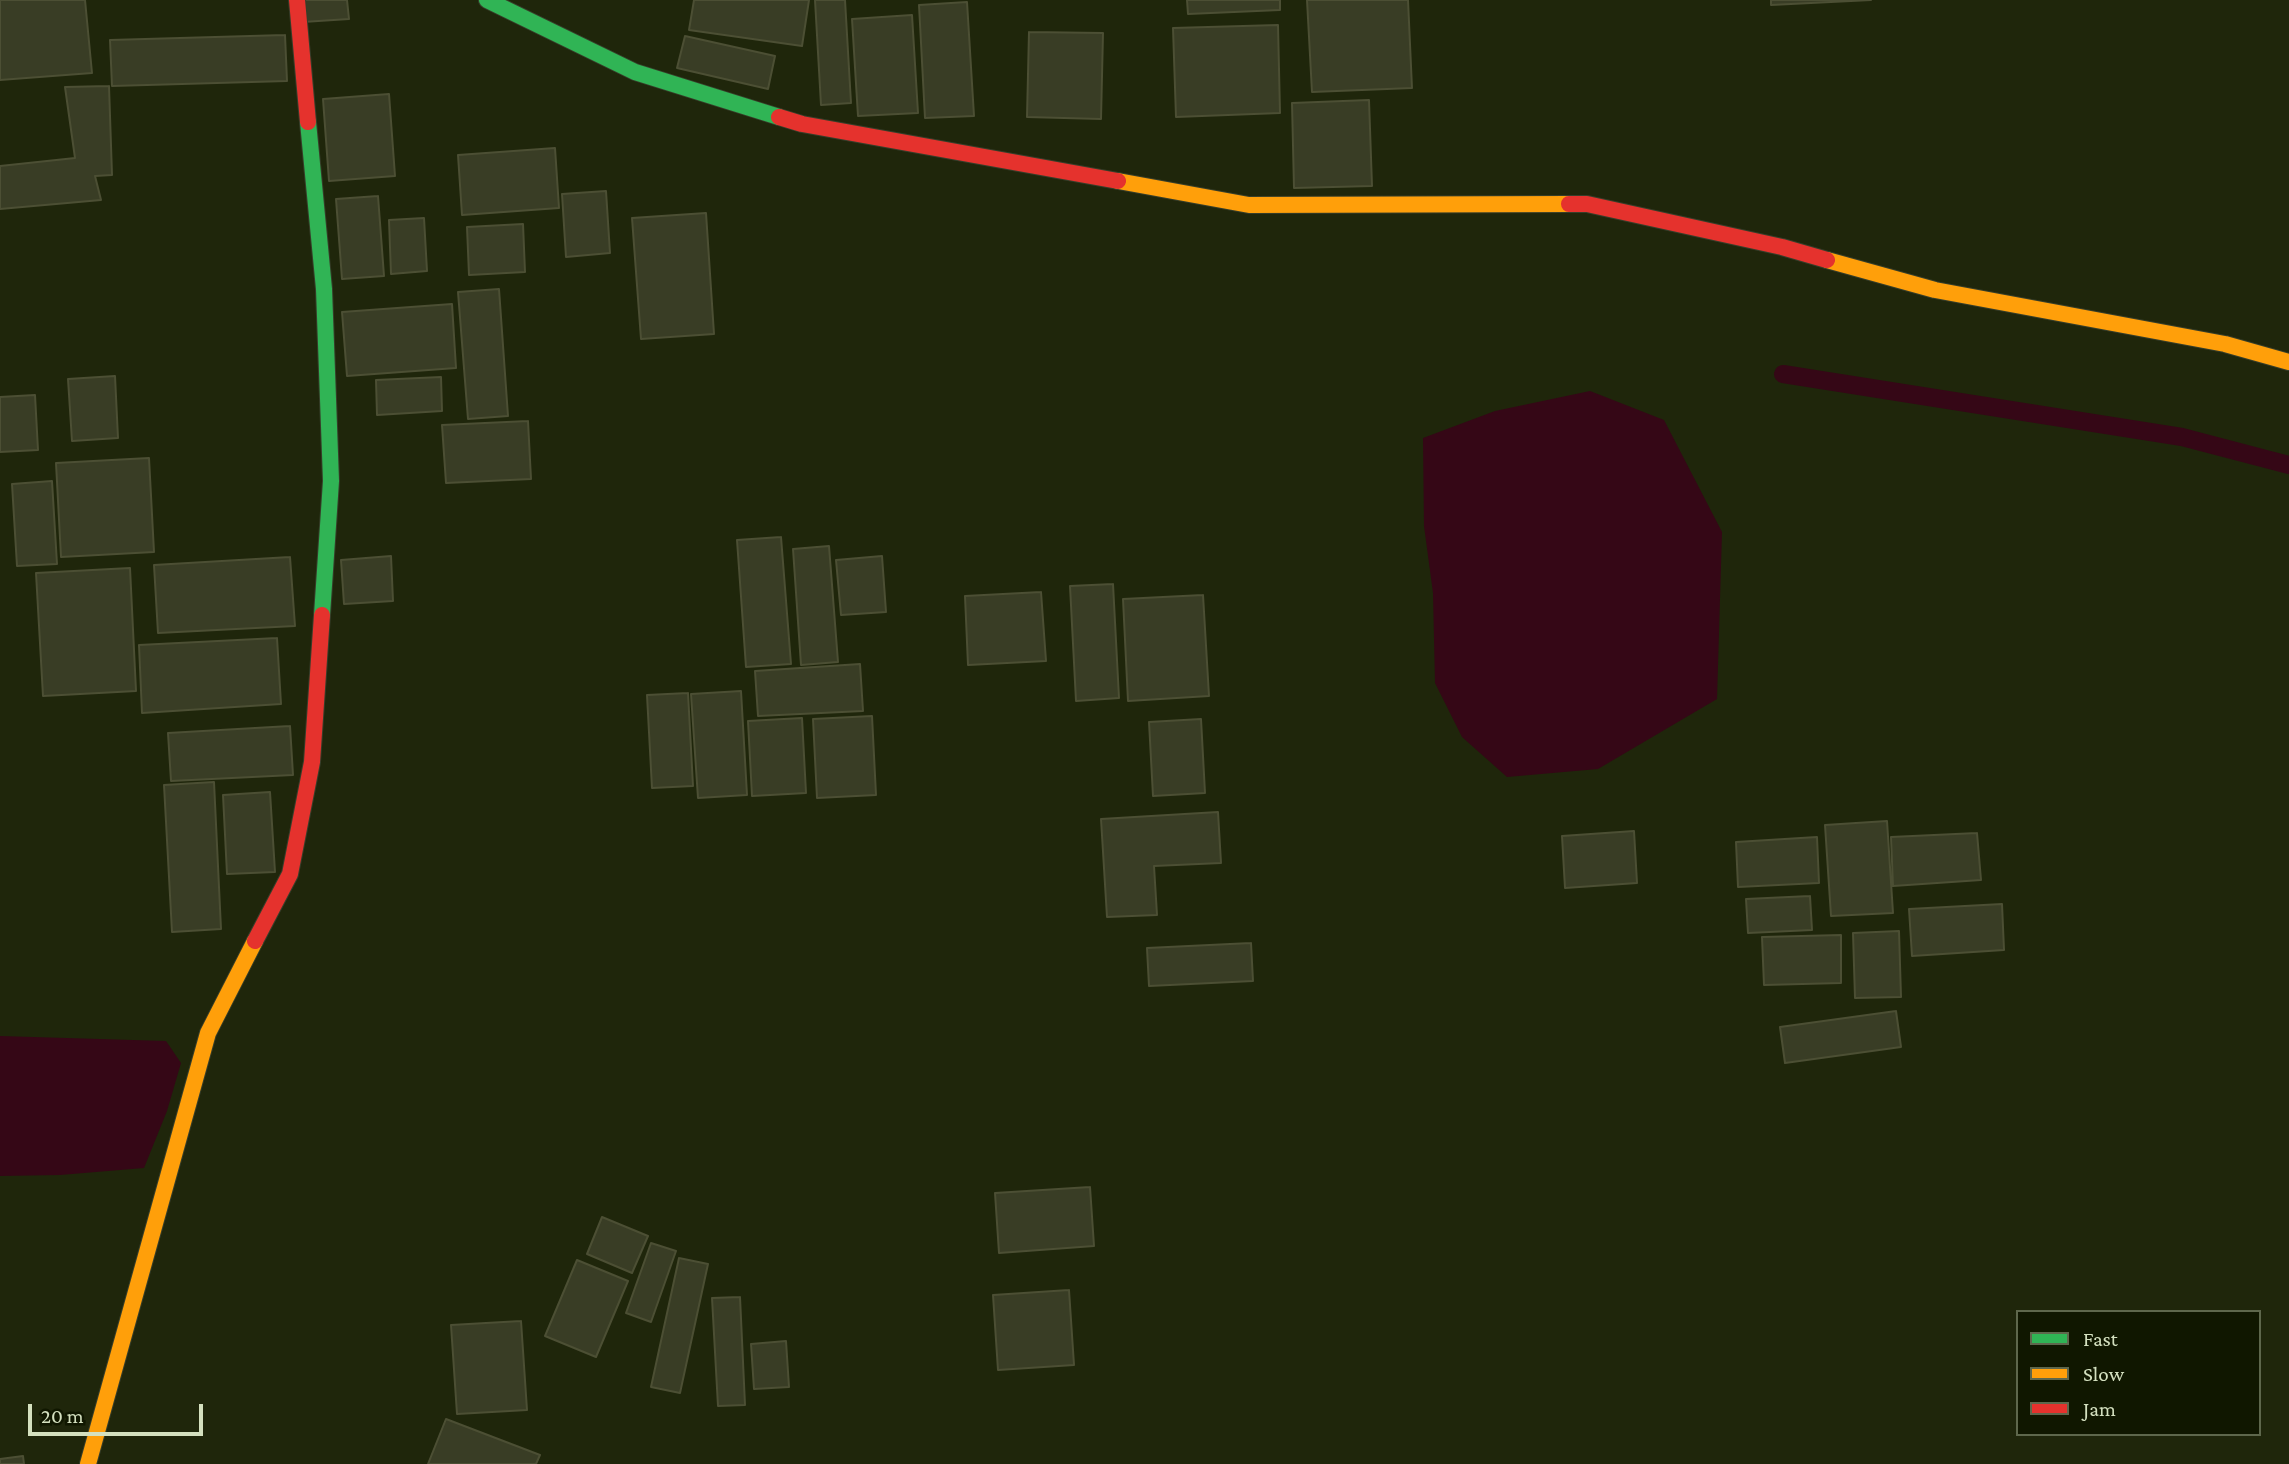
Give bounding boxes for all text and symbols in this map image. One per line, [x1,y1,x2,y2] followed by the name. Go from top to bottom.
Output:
[2016,1310,2261,1436] legend
[2083,1327,2118,1351] text: Fast
[2083,1362,2124,1386] text: Slow
[32,1390,206,1434] scale bar
[2083,1397,2116,1421] text: Jam
[41,1404,84,1428] text: 20 m

